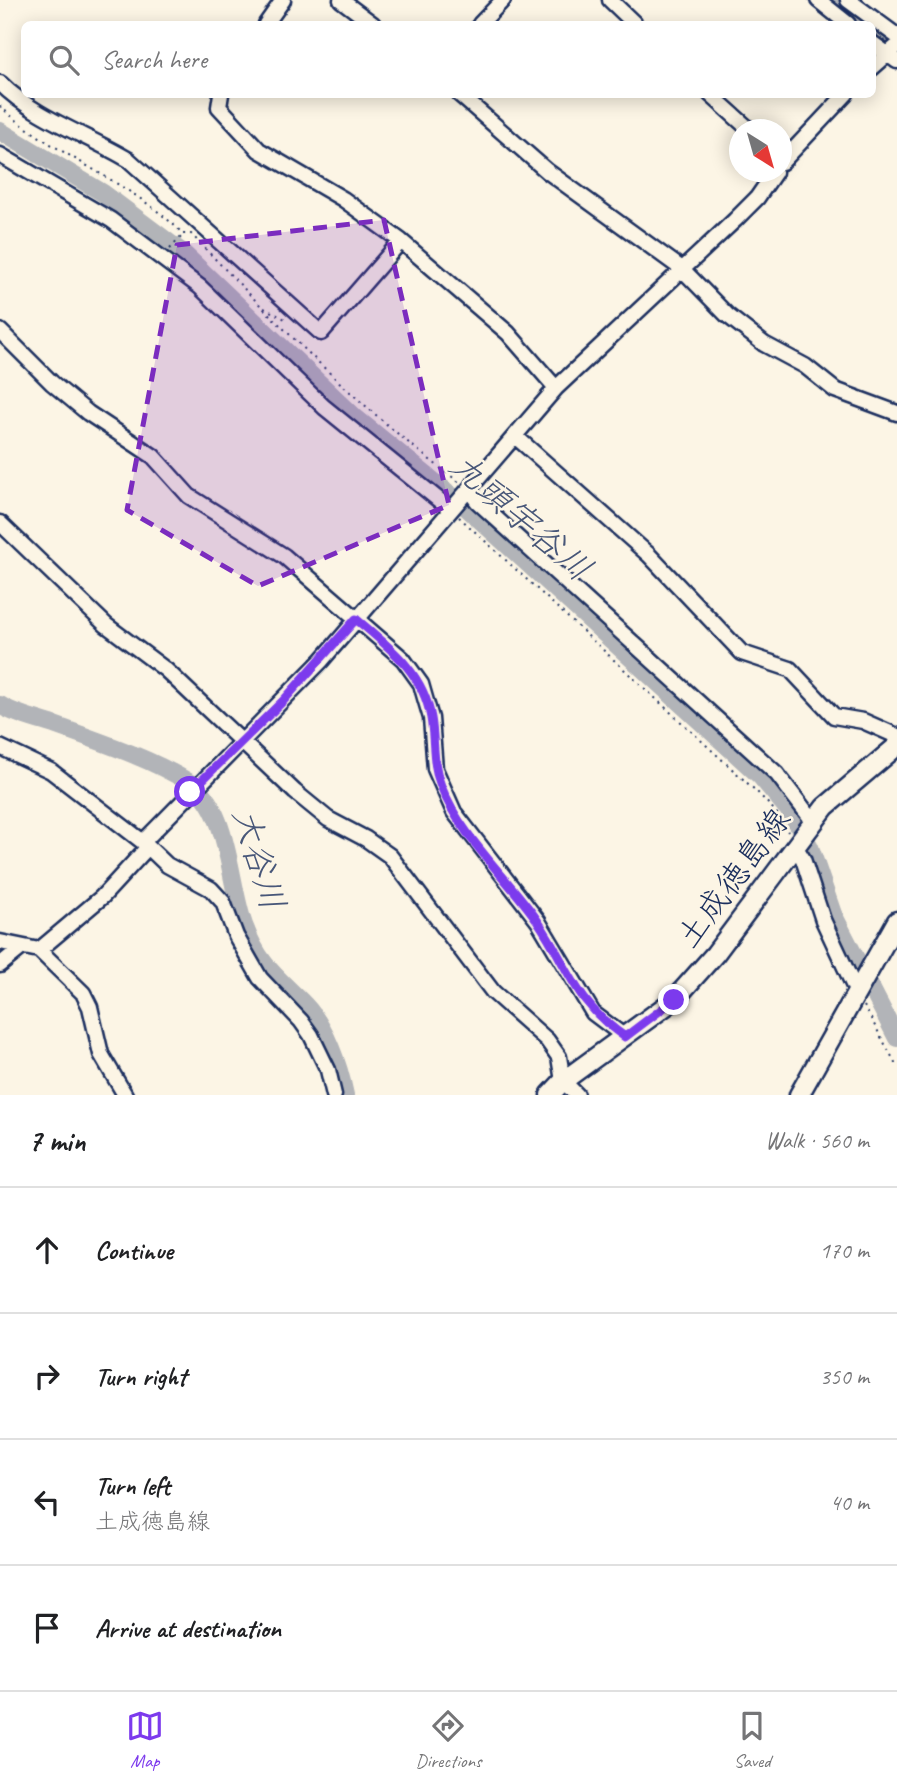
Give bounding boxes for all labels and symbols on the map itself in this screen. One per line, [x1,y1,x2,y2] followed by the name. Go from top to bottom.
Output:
[729,119,792,182] north arrow
[440,443,602,591] water label: 九頭宇谷川
[174,776,205,807] route start
[667,799,799,957] street label: 土成徳島線
[222,802,296,916] water label: 大谷川
[658,984,689,1015] route end

